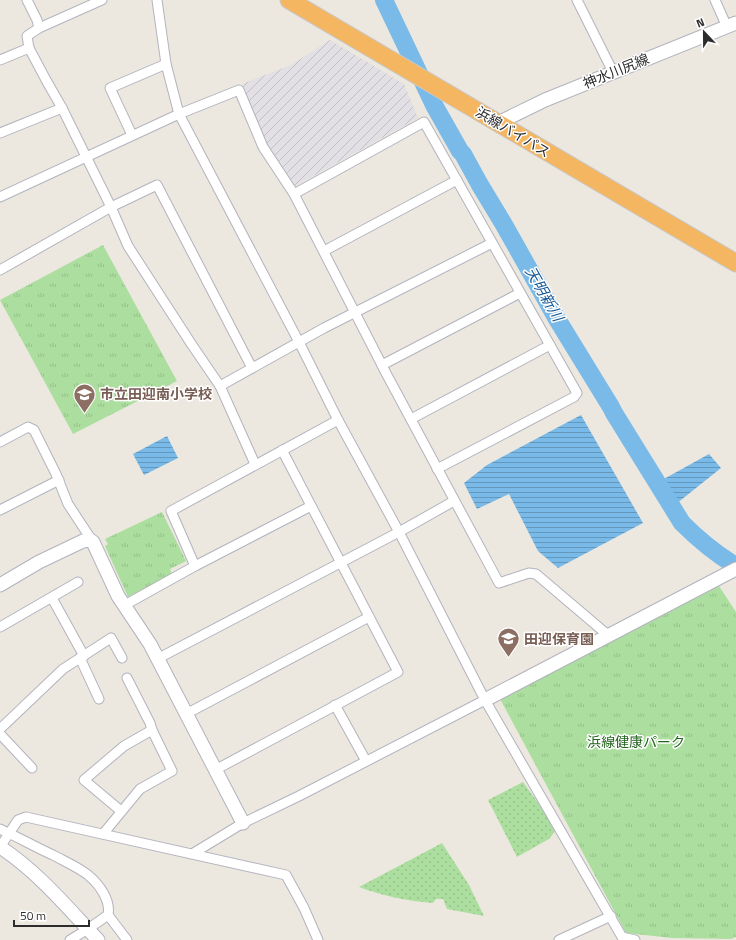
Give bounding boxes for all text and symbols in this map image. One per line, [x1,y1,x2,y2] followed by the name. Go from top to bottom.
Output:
[684,12,724,52] north arrow
[694,14,707,32] text: N
[579,48,652,93] street label: 神水川尻線
[472,101,555,162] street label: 浜線バイパス
[519,262,570,327] water label: 天明新川
[72,381,98,414] school or university icon: 市立田迎南小学校
[100,383,212,404] place label: 市立田迎南小学校
[496,626,522,659] school or university icon: 田迎保育園
[524,628,594,649] place label: 田迎保育園
[587,731,685,752] park label: 浜線健康パーク
[14,902,89,928] scale bar
[20,906,46,925] text: 50 m

